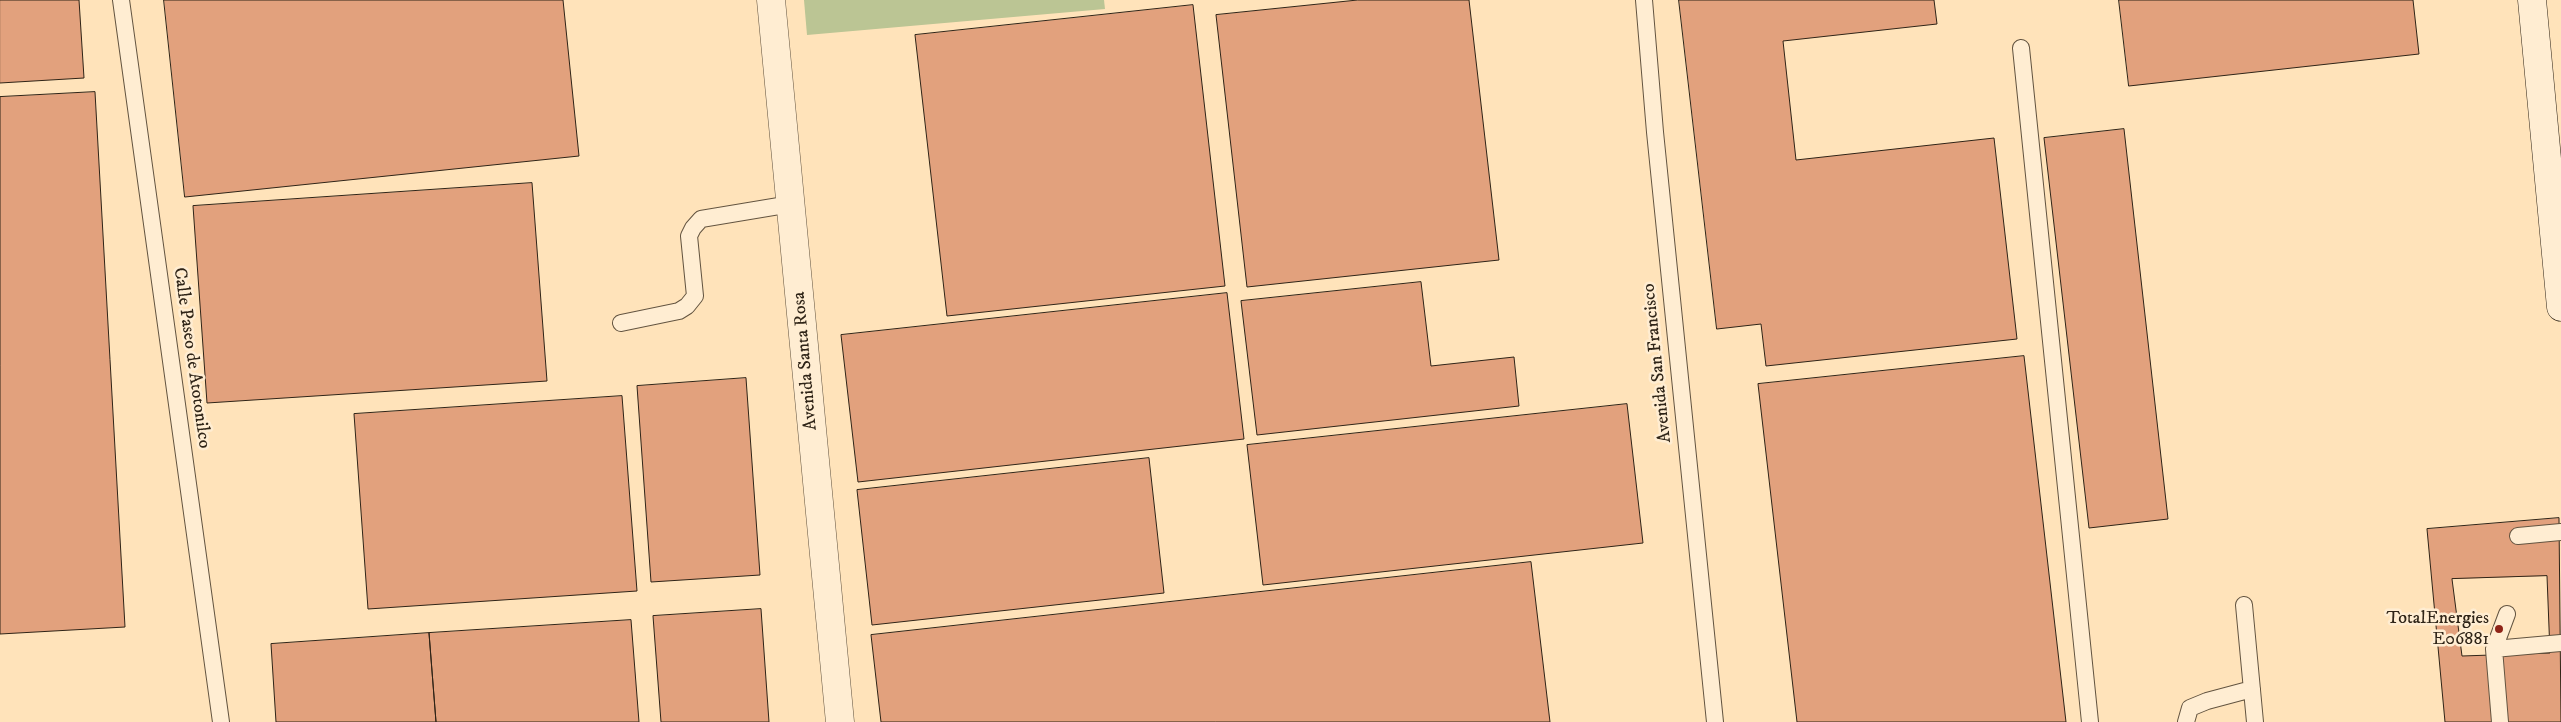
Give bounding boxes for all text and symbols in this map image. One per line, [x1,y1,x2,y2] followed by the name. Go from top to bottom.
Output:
[168,266,214,450] street label: Calle Paseo de Atotonilco
[1639,282,1677,444] street label: Avenida San Francisco
[789,291,823,431] street label: Avenida Santa Rosa
[2387,608,2489,650] place label: TotalEnergies E06881
[2493,623,2505,635] marker: TotalEnergies E06881

